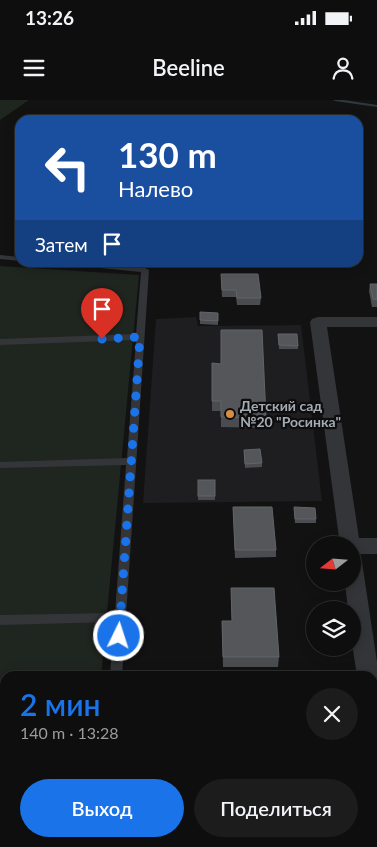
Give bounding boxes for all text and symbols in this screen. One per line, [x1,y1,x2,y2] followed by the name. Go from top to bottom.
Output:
[25,6,74,29] text: 13:26
[20,54,48,82] icon: menu
[152,54,225,81] text: Beeline
[329,54,357,82] icon: person
[118,133,217,175] text: 130 m
[35,135,100,200] icon: left
[118,175,193,202] text: Налево
[98,230,126,258] icon: arrive
[35,233,88,256] text: Затем
[81,288,123,339] pin
[88,295,116,323] icon: arrive
[240,397,341,430] place label: Детский сад №20 "Росинка"
[224,408,236,420] marker: Детский сад №20 "Росинка"
[306,536,361,591] north arrow
[306,536,361,656] map controls
[306,601,361,656] button: layers
[92,609,144,661] position arrow
[20,686,101,722] text: 2 мин
[306,688,358,740] button: close
[20,723,119,742] text: 140 m · 13:28
[20,779,184,837] button: Выход
[194,779,358,837] button: Поделиться

